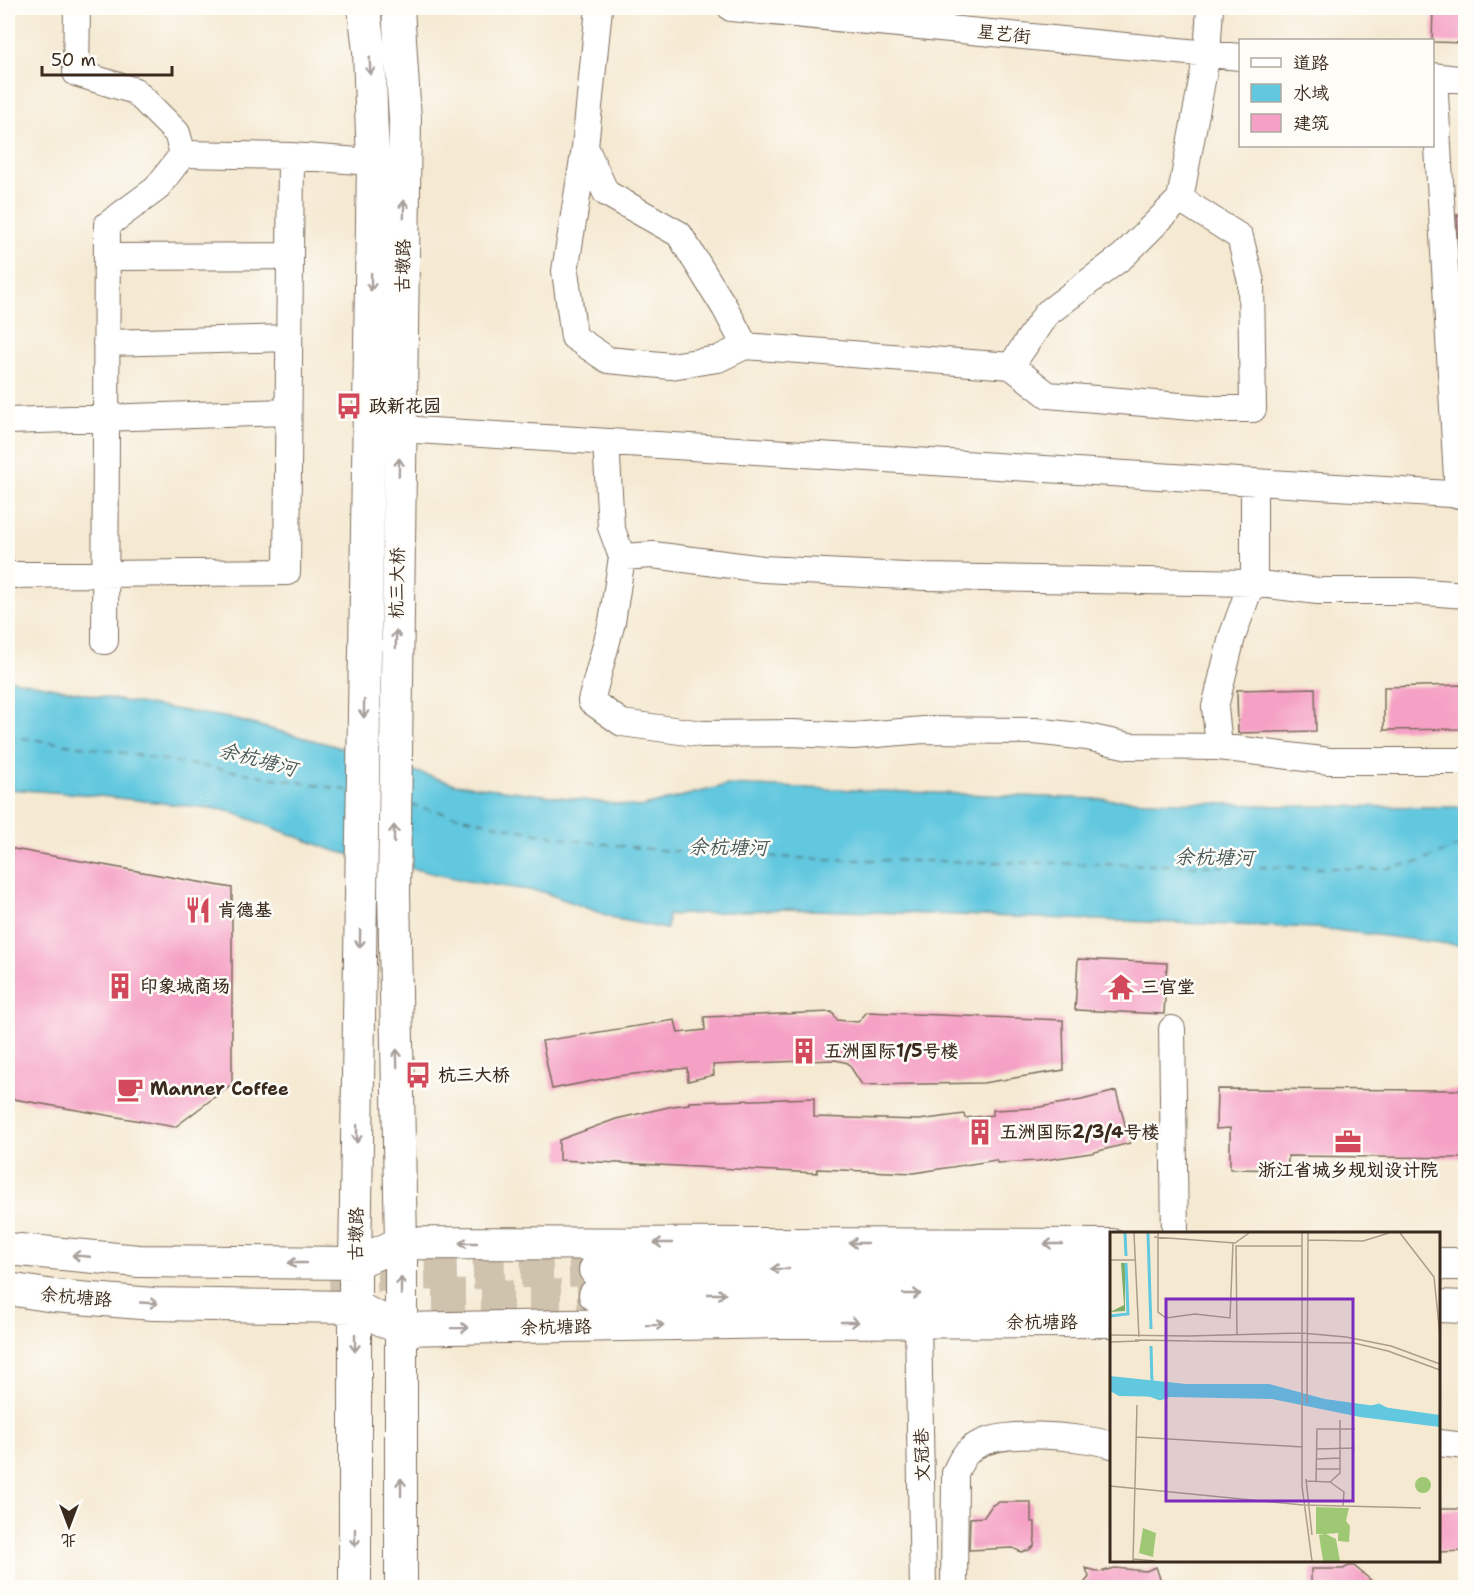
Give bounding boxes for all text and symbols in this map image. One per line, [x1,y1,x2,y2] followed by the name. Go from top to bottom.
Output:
[976,19,1032,49] street label: 星艺街
[42,39,172,77] scale bar
[1239,39,1434,147] legend
[51,48,96,72] text: 50 m
[1293,51,1329,75] text: 道路
[364,55,375,75] one-way arrow
[1293,81,1329,105] text: 水域
[1293,111,1329,135] text: 建筑
[398,199,409,219] one-way arrow
[391,239,415,293] street label: 古墩路
[365,271,377,291] one-way arrow
[334,391,364,421] bus stop icon: 政新花园
[369,394,441,418] place label: 政新花园
[393,457,405,477] one-way arrow
[384,547,410,619] street label: 杭三大桥
[391,629,402,649] one-way arrow
[358,699,370,719] one-way arrow
[216,736,303,783] water label: 余杭塘河
[389,824,400,844] one-way arrow
[688,833,771,861] water label: 余杭塘河
[1174,843,1257,871] water label: 余杭塘河
[183,895,213,925] restaurant icon: 肯德基
[218,898,272,922] place label: 肯德基
[354,929,365,949] one-way arrow
[105,971,135,1001] building icon: 印象城商场
[1106,972,1136,1002] temple icon: 三官堂
[140,974,230,998] place label: 印象城商场
[1141,975,1195,999] place label: 三官堂
[789,1036,819,1066] building icon: 五洲国际1/5号楼
[824,1039,959,1063] place label: 五洲国际1/5号楼
[392,1049,403,1069] one-way arrow
[403,1060,433,1090] bus stop icon: 杭三大桥
[438,1063,510,1087] place label: 杭三大桥
[115,1074,145,1104] cafe icon: Manner Coffee
[150,1077,289,1101] place label: Manner Coffee
[965,1117,995,1147] building icon: 五洲国际2/3/4号楼
[1000,1120,1160,1144] place label: 五洲国际2/3/4号楼
[351,1124,363,1144] one-way arrow
[1333,1127,1363,1157] office icon: 浙江省城乡规划设计院
[1258,1158,1438,1182] place label: 浙江省城乡规划设计院
[344,1207,368,1261] street label: 古墩路
[1110,1232,1440,1562] inset map
[459,1237,479,1249] one-way arrow
[654,1237,674,1249] one-way arrow
[849,1237,869,1249] one-way arrow
[1044,1239,1064,1250] one-way arrow
[71,1250,91,1261] one-way arrow
[287,1257,307,1269] one-way arrow
[771,1263,791,1275] one-way arrow
[395,1276,407,1296] one-way arrow
[39,1282,113,1312] street label: 余杭塘路
[706,1288,726,1300] one-way arrow
[901,1288,921,1300] one-way arrow
[139,1298,159,1309] one-way arrow
[1006,1310,1078,1334] street label: 余杭塘路
[520,1314,592,1340] street label: 余杭塘路
[839,1316,859,1328] one-way arrow
[644,1319,664,1331] one-way arrow
[449,1323,469,1334] one-way arrow
[349,1332,361,1352] one-way arrow
[909,1428,935,1482] street label: 文冠巷
[395,1478,407,1498] one-way arrow
[39,1496,99,1556] north arrow
[349,1527,361,1547] one-way arrow
[61,1530,77,1551] text: 北

